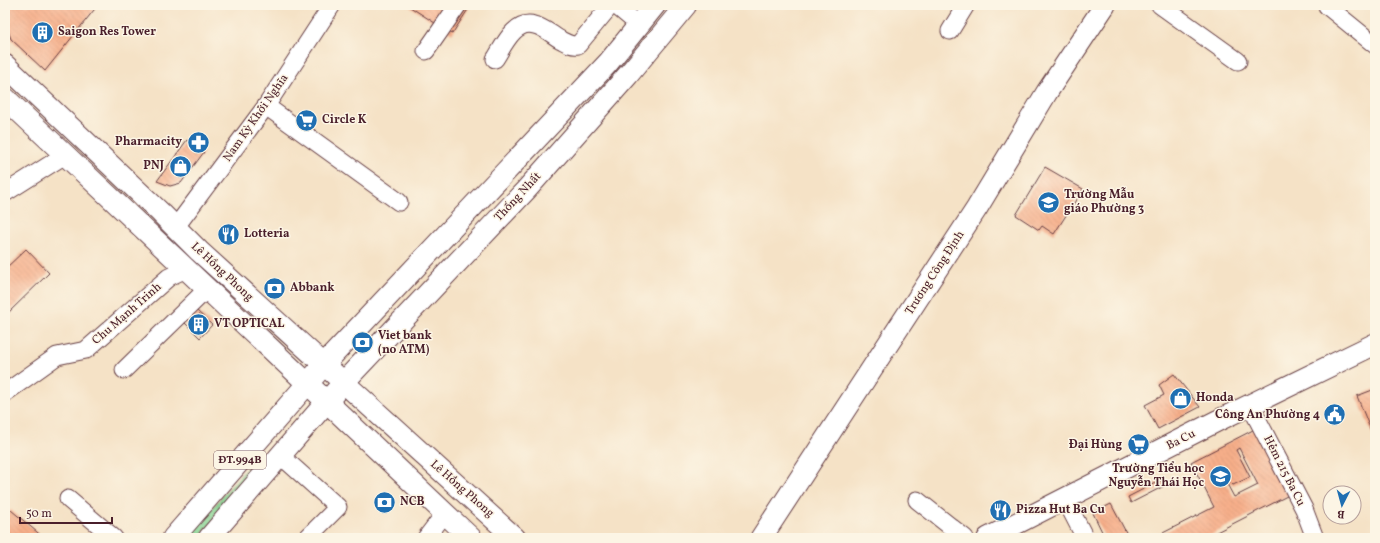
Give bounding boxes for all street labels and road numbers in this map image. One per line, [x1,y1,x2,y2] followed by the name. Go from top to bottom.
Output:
[220,71,292,165] street label: Nam Kỳ Khởi Nghĩa
[491,169,545,225] street label: Thống Nhất
[902,228,968,318] street label: Trương Công Định
[187,239,257,305] street label: Lê Hồng Phong
[89,279,165,349] street label: Chu Mạnh Trinh
[1164,426,1198,454] street label: Ba Cu
[1259,433,1309,509] street label: Hẻm 215 Ba Cu
[214,451,266,469] road number: ĐT.994B
[427,457,497,521] street label: Lê Hồng Phong

